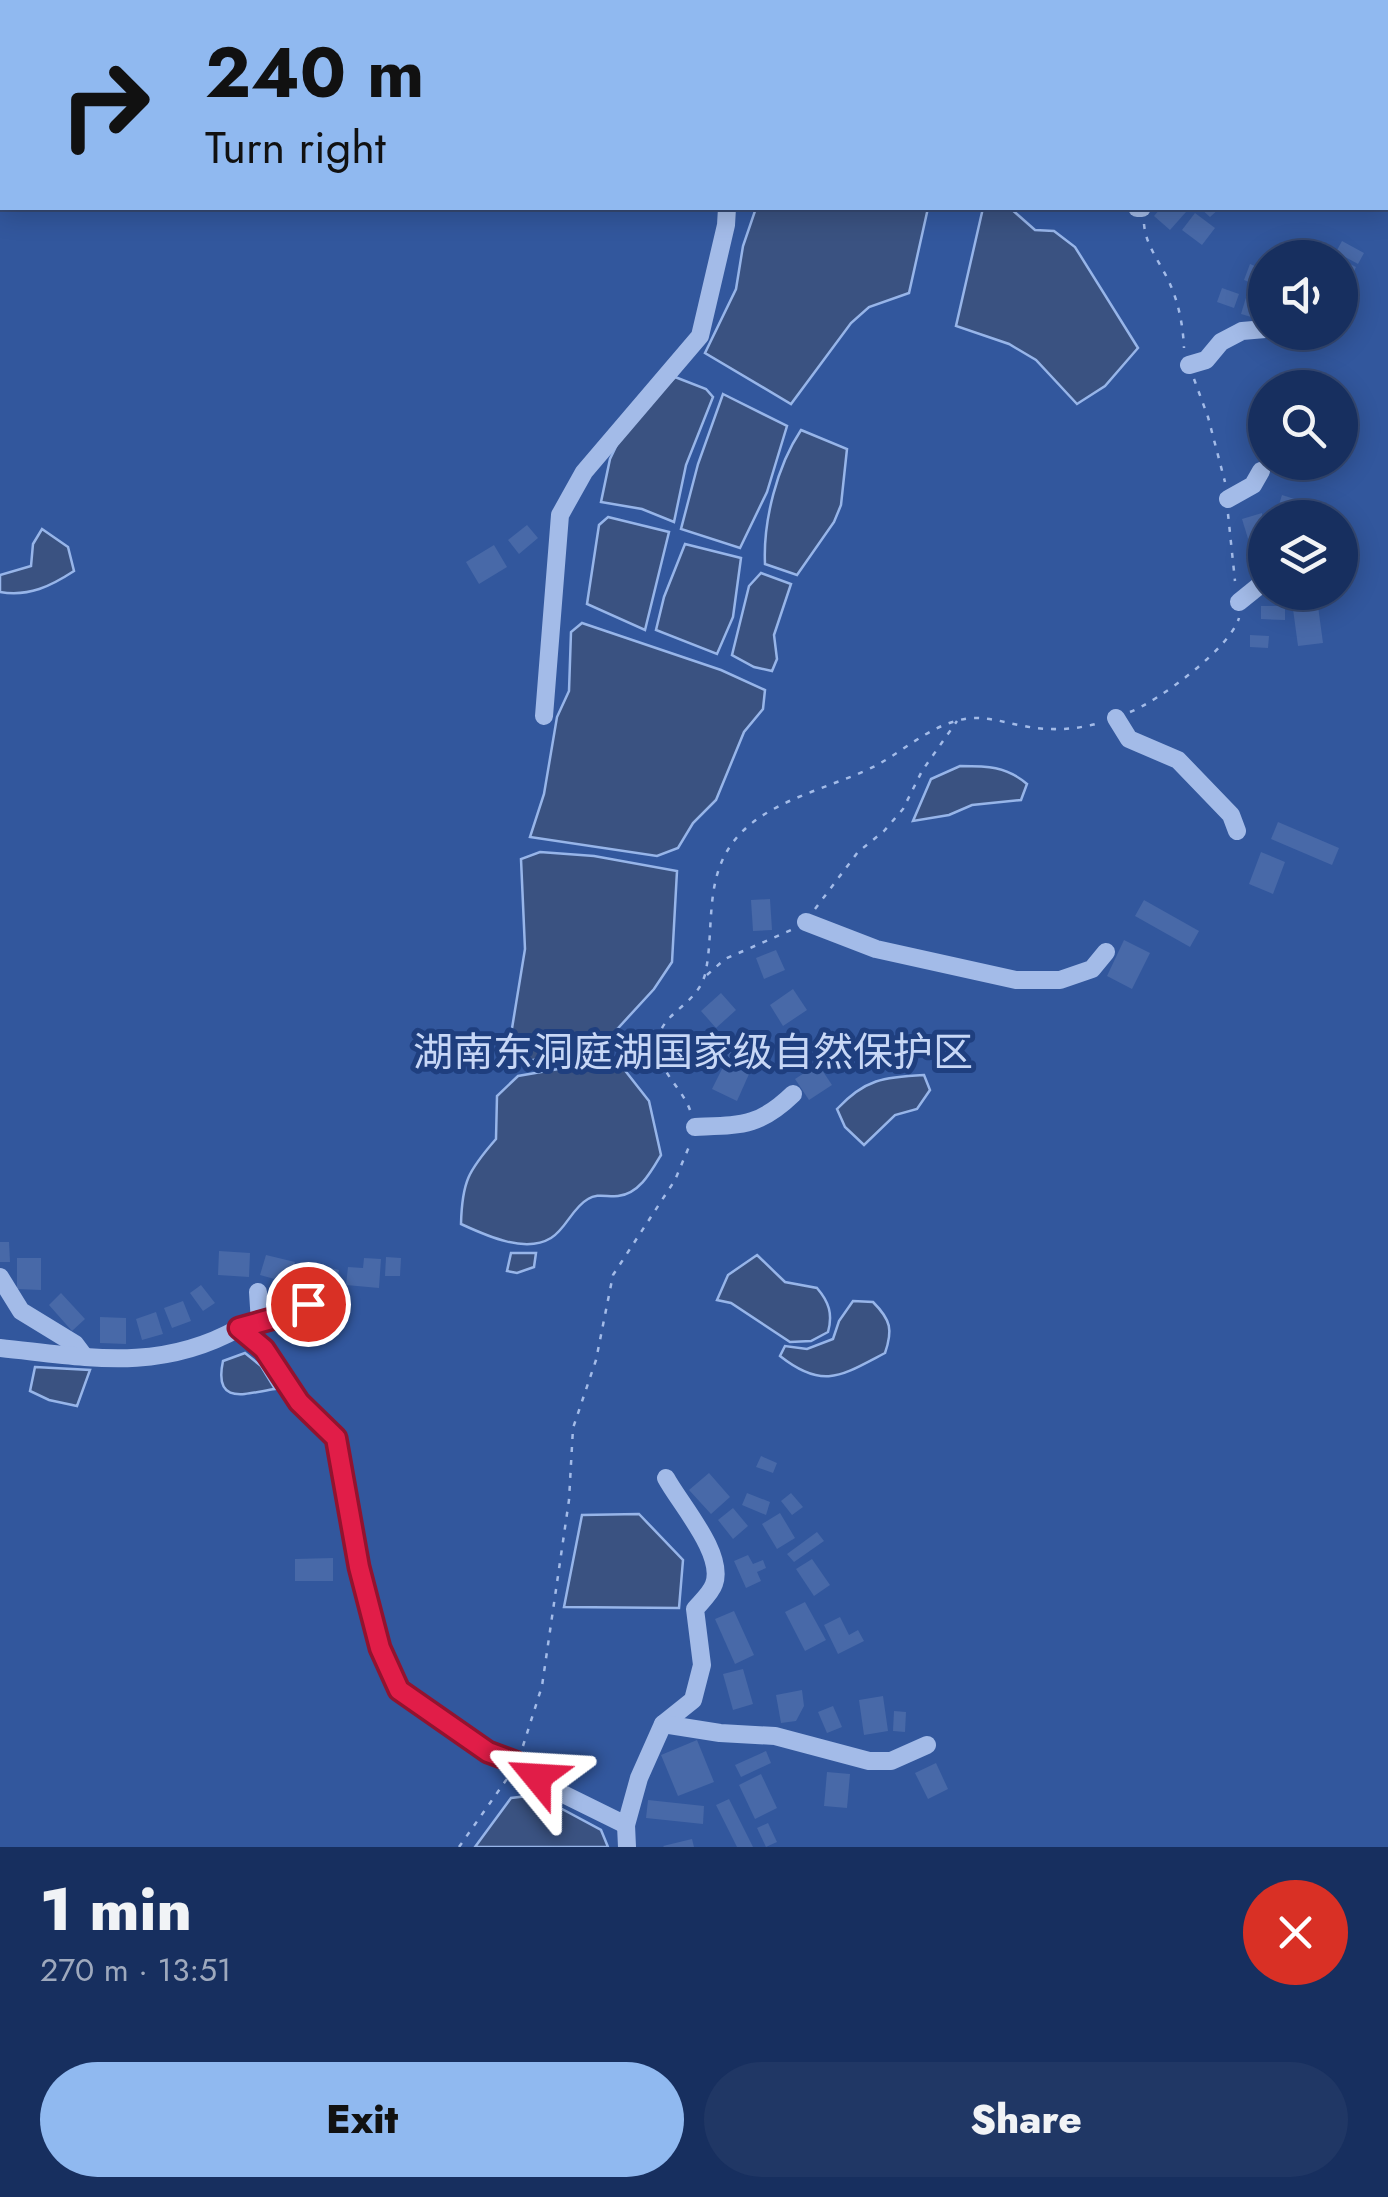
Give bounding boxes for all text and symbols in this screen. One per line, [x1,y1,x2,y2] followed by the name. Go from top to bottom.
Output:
[205,22,425,123] text: 240 m
[40,40,170,170] icon: right
[205,115,386,180] text: Turn right
[1248,240,1358,610] map controls
[1248,240,1358,350] button: sound
[1248,370,1358,480] button: search
[1248,500,1358,610] button: layers
[413,1023,973,1081] park label: 湖南东洞庭湖国家级自然保护区
[266,1262,351,1347] pin
[281,1277,336,1332] icon: arrive
[485,1725,589,1829] position arrow
[40,1866,192,1953] text: 1 min
[1243,1880,1348,1985] button: close
[40,1947,232,1993] text: 270 m · 13:51
[40,2062,684,2177] button: Exit
[704,2062,1348,2177] button: Share

